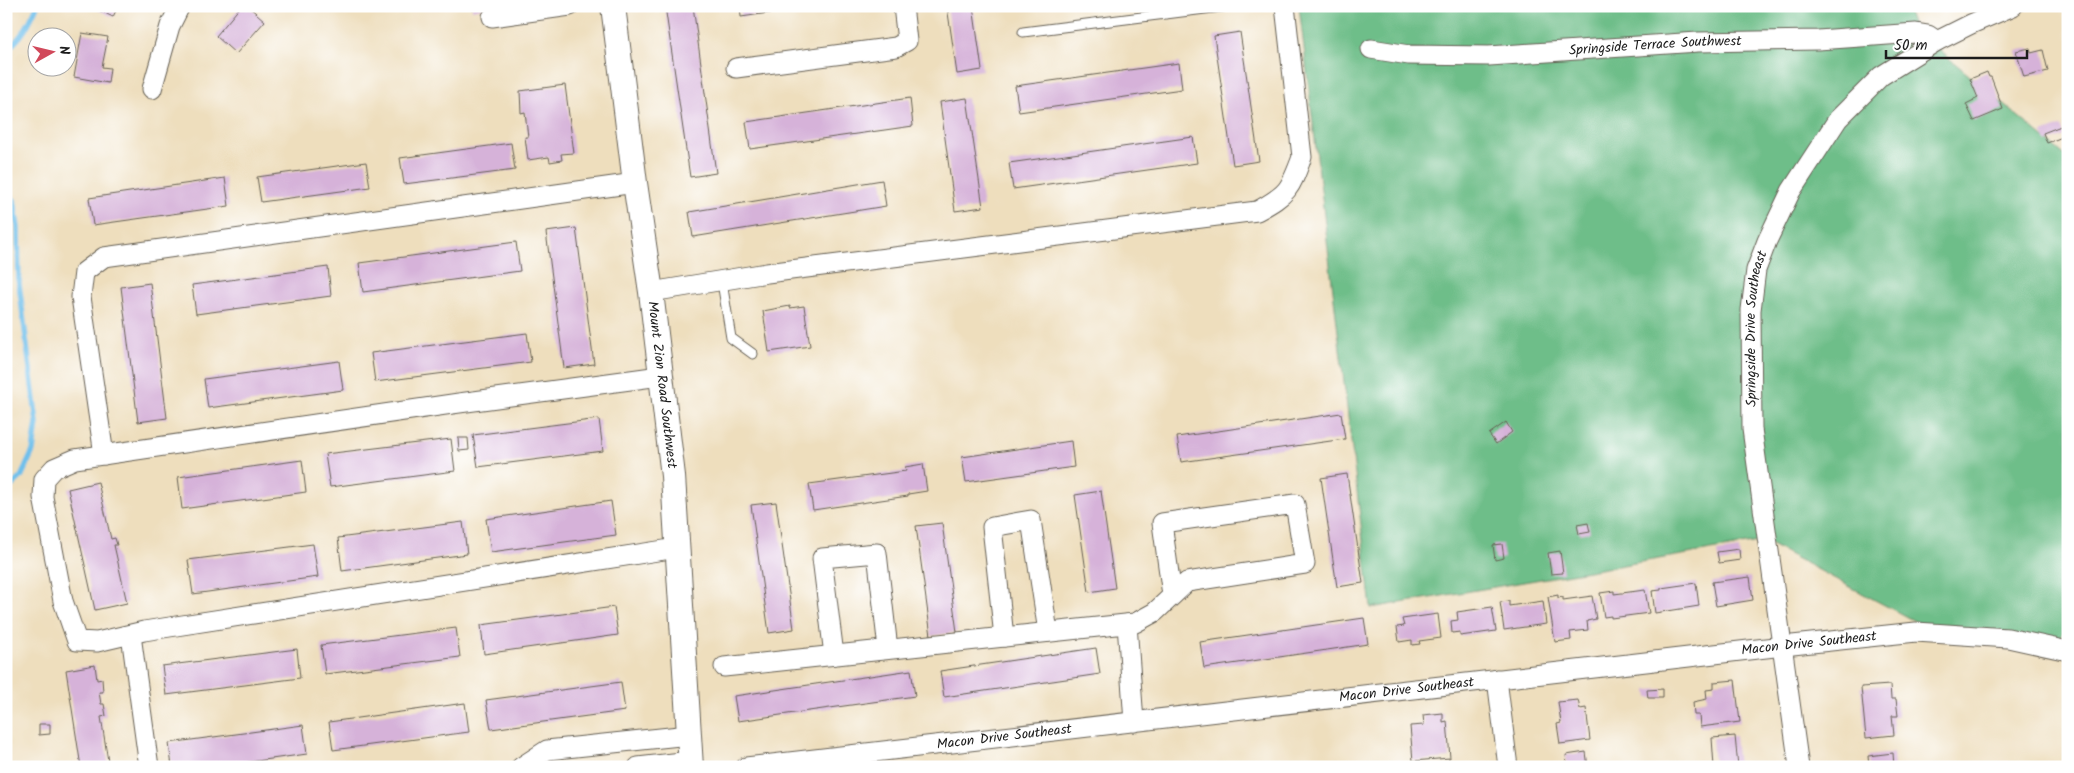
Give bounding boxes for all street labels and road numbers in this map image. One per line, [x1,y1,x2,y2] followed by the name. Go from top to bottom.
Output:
[1568,30,1742,62] street label: Springside Terrace Southwest
[1740,247,1774,407] street label: Springside Drive Southeast
[641,300,683,470] street label: Mount Zion Road Southwest
[1740,625,1878,662] street label: Macon Drive Southeast
[1338,671,1476,709] street label: Macon Drive Southeast
[935,718,1074,756] street label: Macon Drive Southeast

